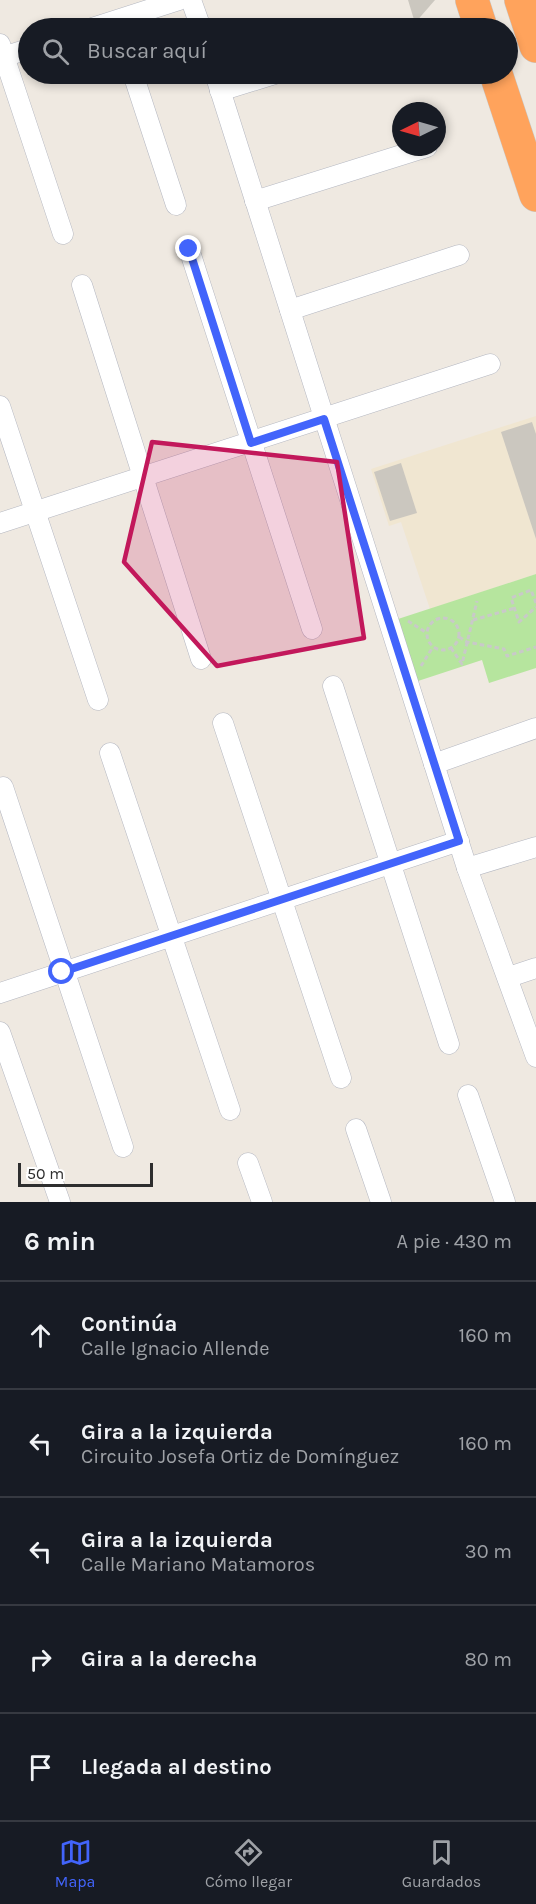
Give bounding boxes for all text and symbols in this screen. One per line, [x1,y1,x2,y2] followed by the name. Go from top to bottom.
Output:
[18,18,518,84] search box
[39,35,72,68] icon: search
[87,38,207,64] text: Buscar aquí
[392,102,446,156] north arrow
[175,235,201,261] route end
[48,958,74,984] route start
[18,1160,153,1188] scale bar
[27,1164,64,1183] text: 50 m
[24,1226,96,1257] text: 6 min
[396,1230,512,1253] text: A pie · 430 m
[81,1311,177,1337] text: Continúa
[24,1319,57,1352] icon: ahead
[459,1324,512,1347] text: 160 m
[81,1337,270,1360] text: Calle Ignacio Allende
[81,1419,273,1445] text: Gira a la izquierda
[24,1427,57,1460] icon: left
[459,1432,512,1455] text: 160 m
[81,1445,399,1468] text: Circuito Josefa Ortiz de Domínguez
[81,1527,273,1553] text: Gira a la izquierda
[24,1535,57,1568] icon: left
[465,1540,512,1563] text: 30 m
[81,1553,315,1576] text: Calle Mariano Matamoros
[24,1643,57,1676] icon: right
[81,1646,257,1672] text: Gira a la derecha
[464,1648,512,1671] text: 80 m
[24,1751,57,1784] icon: arrive
[81,1754,272,1780] text: Llegada al destino
[55,1836,95,1891] tab: Mapa
[205,1836,292,1891] tab: Cómo llegar
[402,1836,481,1891] tab: Guardados

